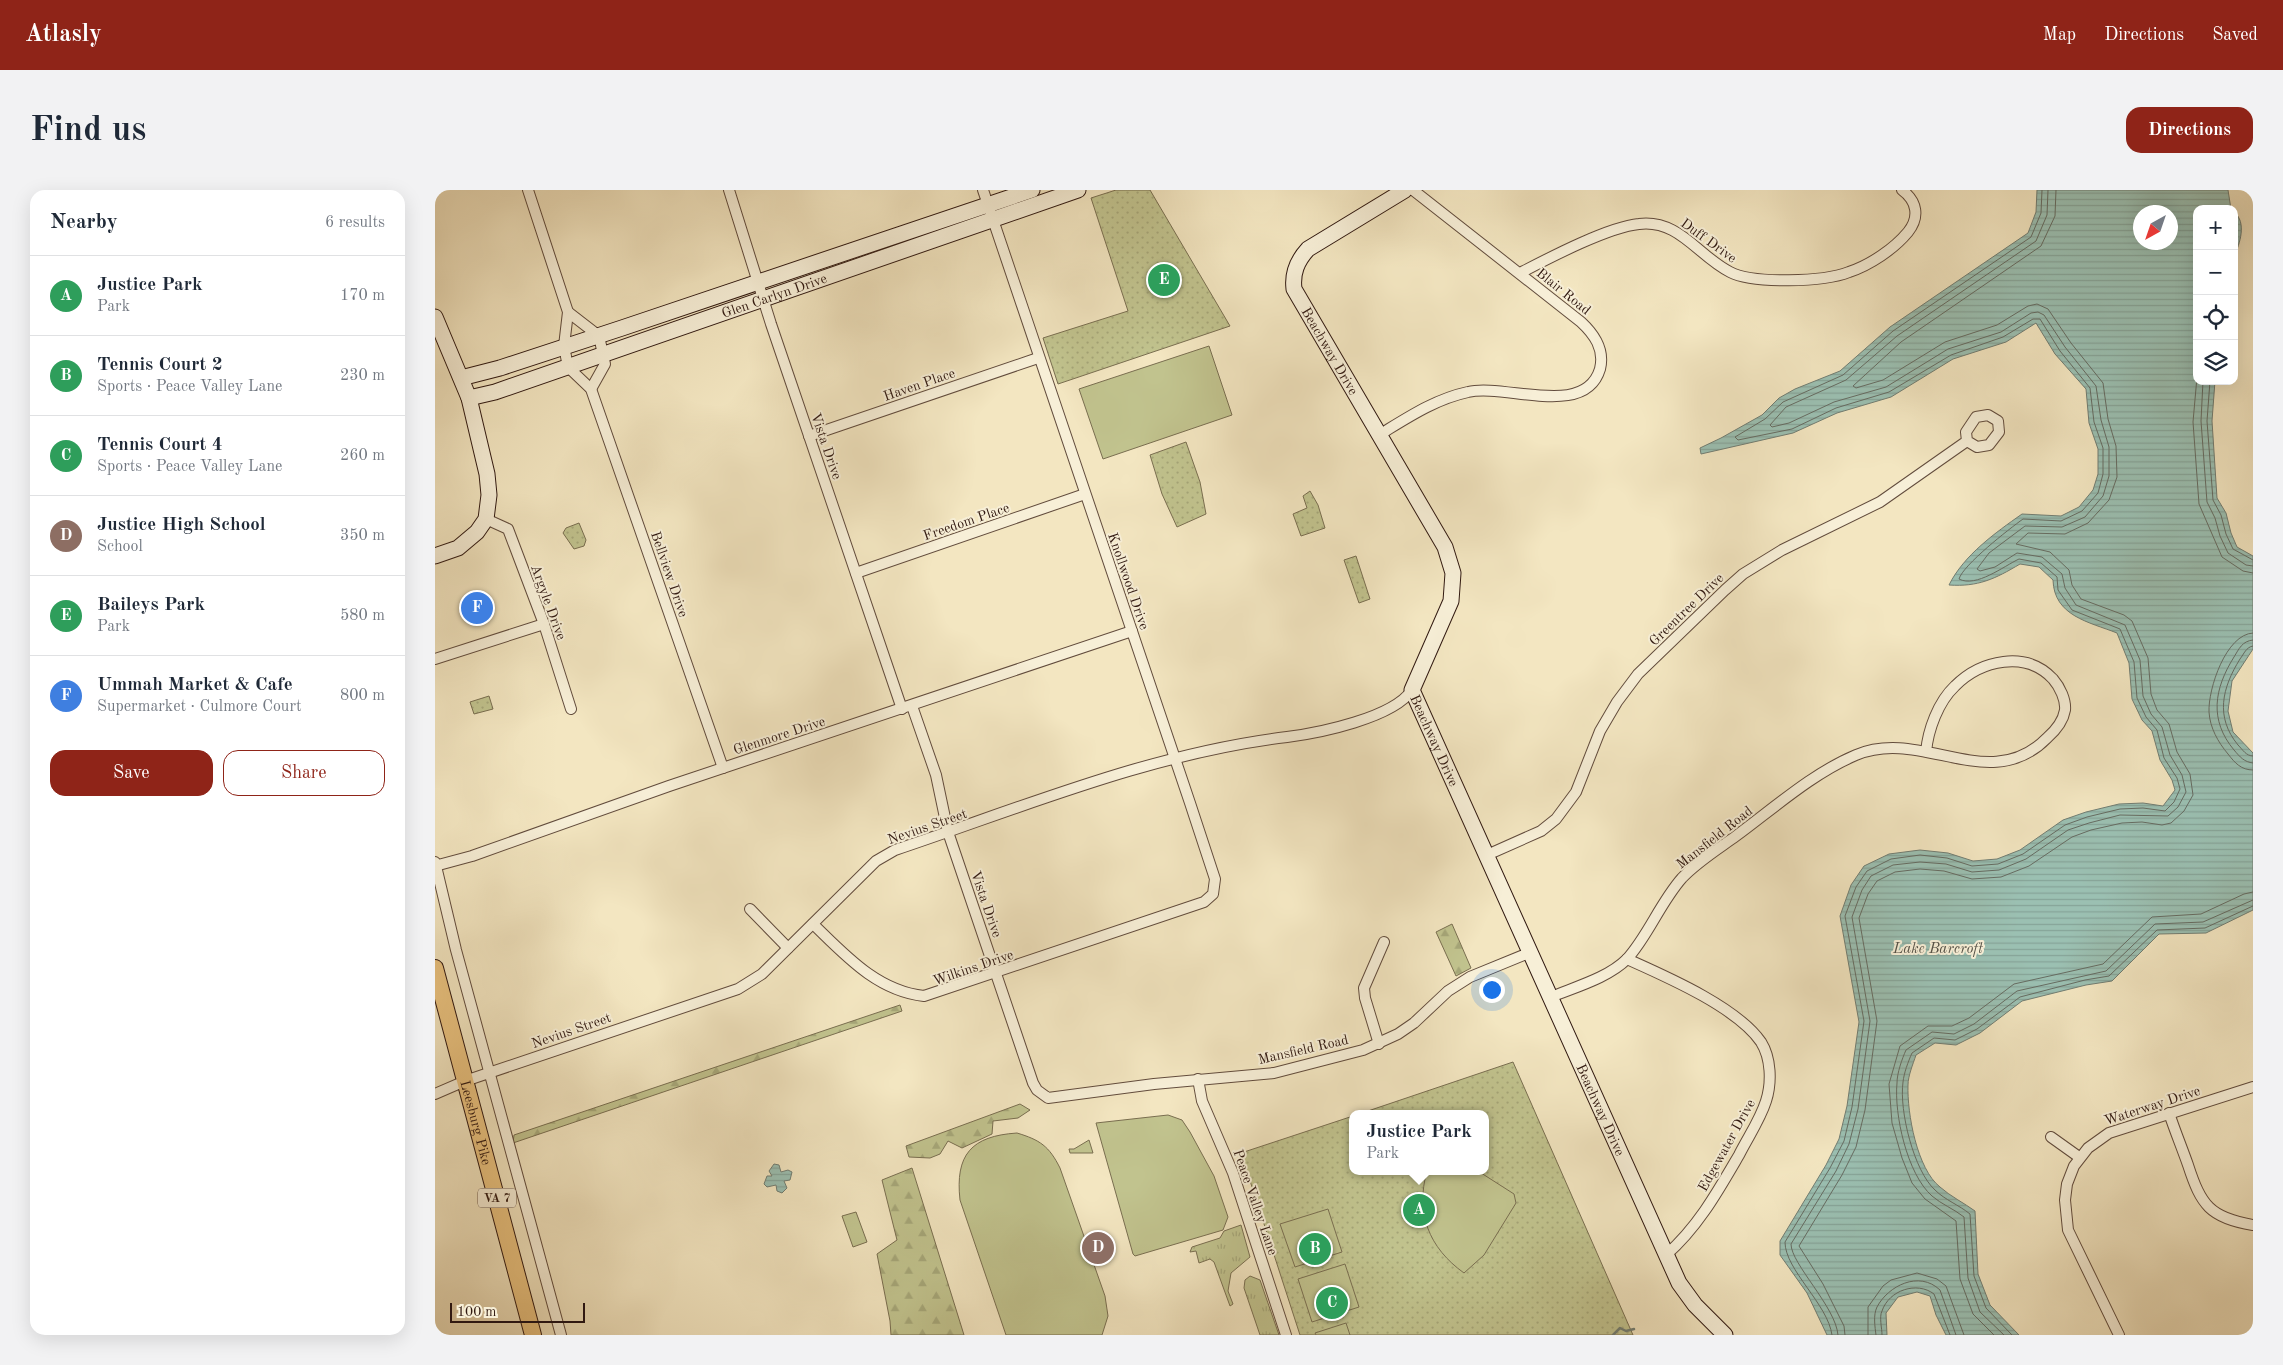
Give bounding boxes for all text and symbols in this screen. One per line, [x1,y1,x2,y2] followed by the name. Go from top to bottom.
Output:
[25,23,102,47] text: Atlasly
[2043,26,2076,44] text: Map
[2104,26,2184,44] text: Directions
[2212,26,2258,44] text: Saved
[2126,107,2253,153] button: Directions
[30,113,146,148] text: Find us
[2133,205,2178,250] north arrow
[2193,205,2238,385] map controls
[2193,205,2238,250] button: +
[50,212,118,233] text: Nearby
[325,215,385,231] text: 6 results
[1678,216,1739,266] street label: Duff Drive
[2193,250,2238,295] button: −
[1148,261,1180,299] pin: E
[1534,266,1593,318] street label: Blair Road
[720,272,829,321] street label: Glen Carlyn Drive
[97,276,203,295] text: Justice Park
[60,288,72,304] text: A
[340,288,385,304] text: 170 m
[2193,295,2238,340] button: locate
[97,299,130,315] text: Park
[1298,305,1360,398] street label: Beachway Drive
[2193,340,2238,385] button: layers
[97,356,223,375] text: Tennis Court 2
[882,366,957,404] street label: Haven Place
[60,368,72,384] text: B
[340,368,385,384] text: 230 m
[97,379,282,395] text: Sports · Peace Valley Lane
[808,411,844,481] street label: Vista Drive
[97,436,223,455] text: Tennis Court 4
[61,448,71,464] text: C
[340,448,385,464] text: 260 m
[97,459,282,475] text: Sports · Peace Valley Lane
[921,501,1011,543] street label: Freedom Place
[97,516,266,535] text: Justice High School
[60,528,72,544] text: D
[340,528,385,544] text: 350 m
[648,530,690,619] street label: Bellview Drive
[1105,531,1151,632] street label: Knollwood Drive
[97,539,143,555] text: School
[528,563,568,642] street label: Argyle Drive
[1647,571,1727,649] street label: Greentree Drive
[461,589,493,627] pin: F
[97,596,205,615] text: Baileys Park
[60,608,72,624] text: E
[340,608,385,624] text: 580 m
[97,619,130,635] text: Park
[97,676,293,695] text: Ummah Market & Cafe
[61,688,71,704] text: F
[340,688,385,704] text: 800 m
[1407,693,1460,789] street label: Beachway Drive
[97,699,302,715] text: Supermarket · Culmore Court
[732,715,827,757] street label: Glenmore Drive
[50,750,213,796] button: Save
[223,750,385,796] button: Share
[1674,804,1755,872] street label: Mansfield Road
[886,807,969,847] street label: Nevius Street
[968,869,1004,939] street label: Vista Drive
[1892,942,1983,957] water label: Lake Barcroft
[931,948,1015,988] street label: Wilkins Drive
[1479,977,1505,1003] your location
[530,1011,613,1051] street label: Nevius Street
[1257,1033,1350,1067] street label: Mansfield Road
[1573,1062,1627,1158] street label: Beachway Drive
[457,1079,493,1167] street label: Leesburg Pike
[2103,1084,2202,1128] street label: Waterway Drive
[1696,1097,1758,1194] street label: Edgewater Drive
[1349,1110,1489,1175] popup
[1366,1123,1472,1142] text: Justice Park
[1366,1146,1399,1162] text: Park
[1230,1148,1280,1257] street label: Peace Valley Lane
[478,1188,516,1208] road number: VA 7
[1403,1191,1435,1229] pin: A
[1082,1229,1114,1267] pin: D
[1299,1230,1331,1268] pin: B
[1316,1284,1348,1322] pin: C
[450,1300,585,1323] scale bar
[457,1305,496,1319] text: 100 m

